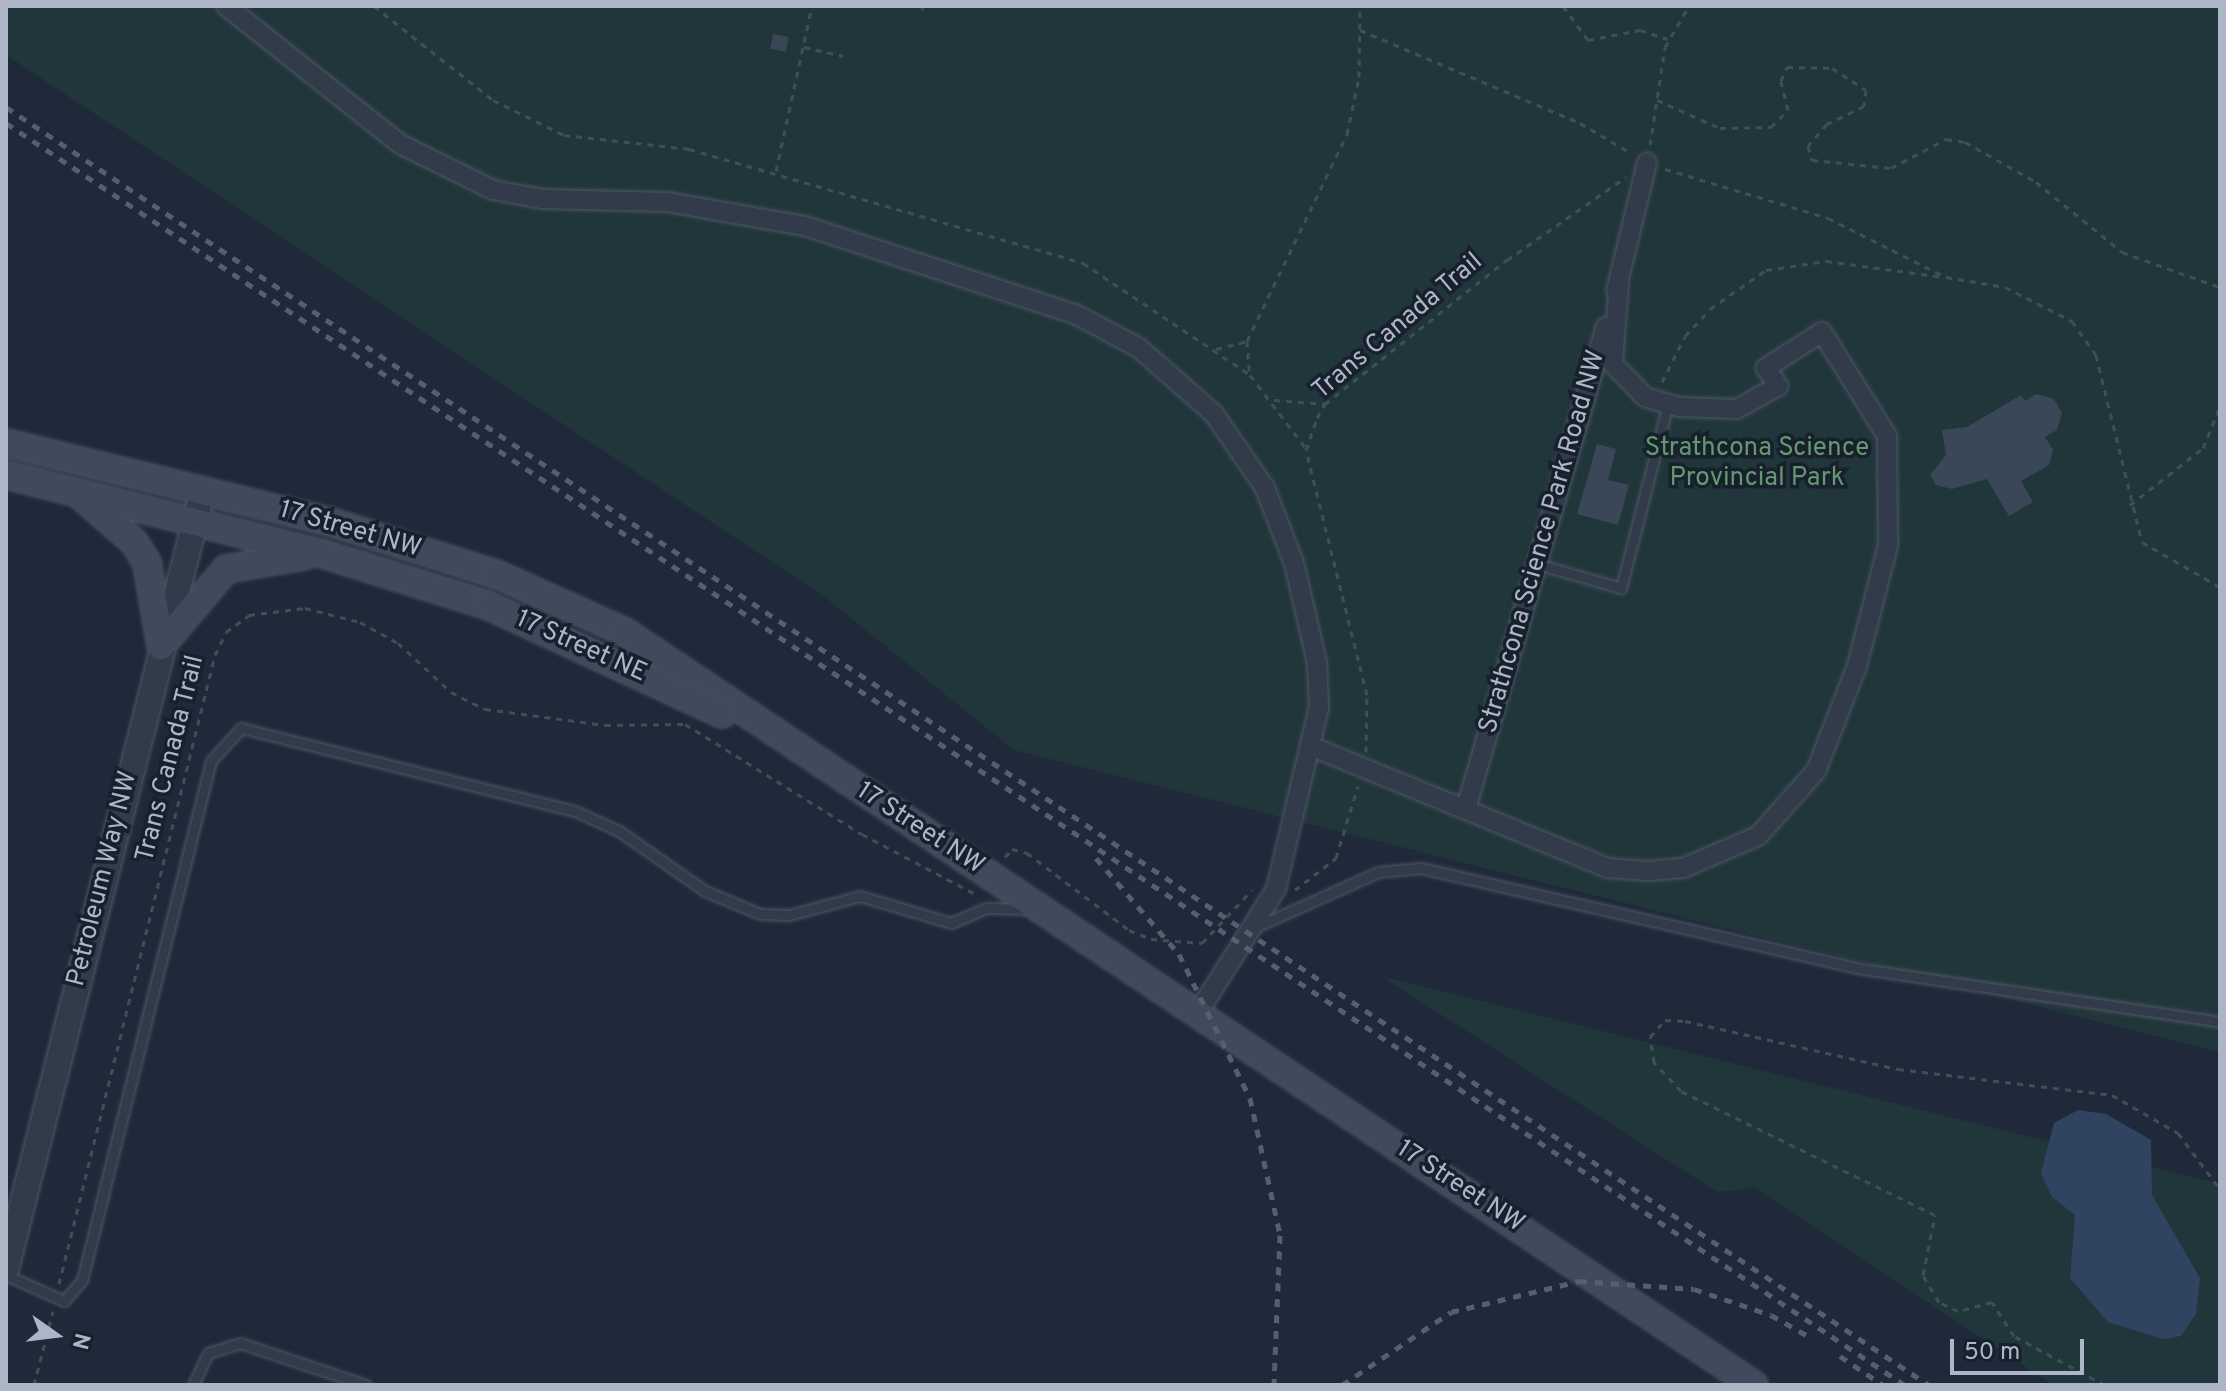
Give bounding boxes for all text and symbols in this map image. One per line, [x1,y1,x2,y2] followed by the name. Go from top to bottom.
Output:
[1306,247,1490,407] street label: Trans Canada Trail
[1473,347,1613,737] street label: Strathcona Science Park Road NW
[1645,433,1869,494] park label: Strathcona Science Provincial Park
[275,495,425,565] street label: 17 Street NW
[510,604,652,690] street label: 17 Street NE
[130,652,212,866] street label: Trans Canada Trail
[61,768,145,990] street label: Petroleum Way NW
[850,776,990,882] street label: 17 Street NW
[1390,1134,1530,1240] street label: 17 Street NW
[16,1295,96,1375] north arrow
[1954,1323,2088,1373] scale bar
[65,1330,95,1352] text: N
[1964,1338,2020,1368] text: 50 m

